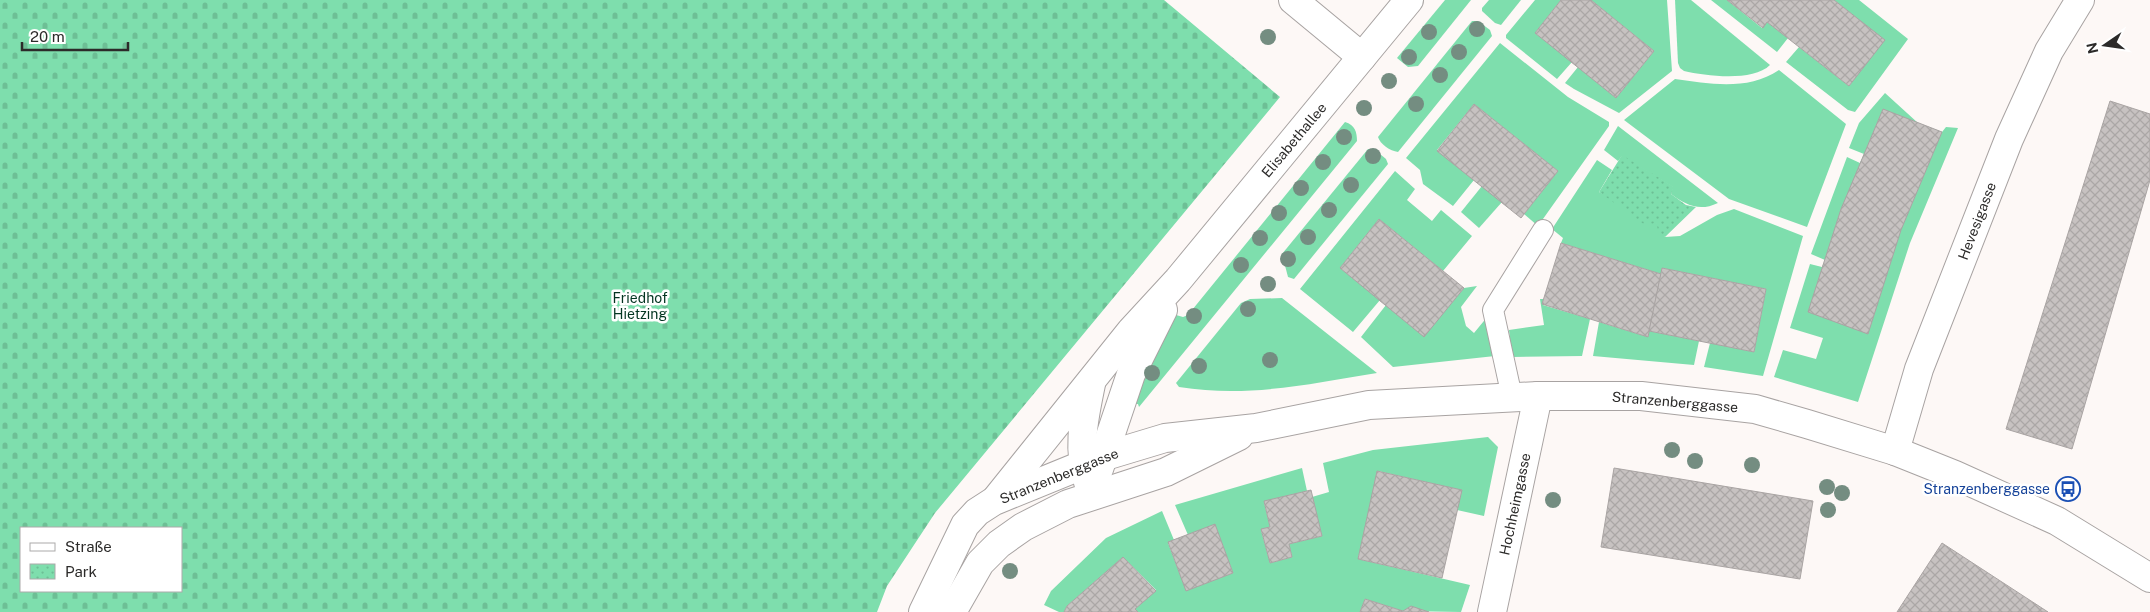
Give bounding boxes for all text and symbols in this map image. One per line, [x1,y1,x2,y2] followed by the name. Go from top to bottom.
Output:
[22,20,129,52] scale bar
[2080,20,2130,70] north arrow
[30,28,65,45] text: 20 m
[2083,41,2101,55] text: N
[1258,100,1330,180] street label: Elisabethallee
[1955,180,1999,262] street label: Hevesigasse
[613,290,668,322] park label: Friedhof Hietzing
[1611,389,1739,415] street label: Stranzenberggasse
[997,445,1121,507] street label: Stranzenberggasse
[1496,451,1534,557] street label: Hochheimgasse
[2055,476,2081,502] bus stop icon: Stranzenberggasse
[1923,481,2050,497] place label: Stranzenberggasse
[20,527,182,592] legend
[65,538,112,555] text: Straße
[65,563,97,580] text: Park

